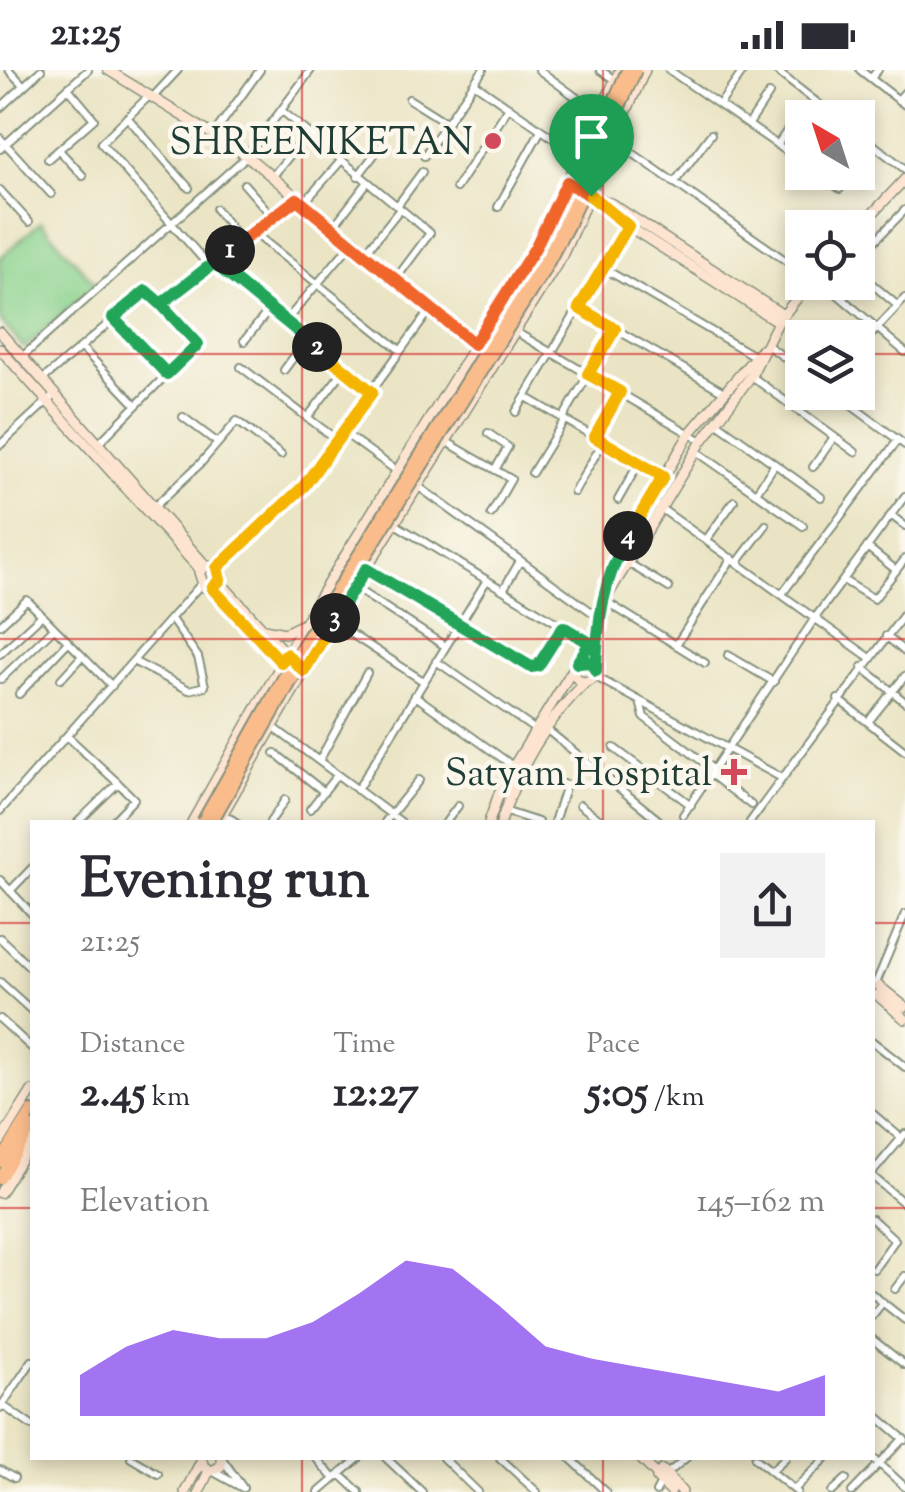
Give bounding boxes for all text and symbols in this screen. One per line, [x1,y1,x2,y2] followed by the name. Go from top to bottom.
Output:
[50,8,121,62] text: 21:25
[549,94,634,197] pin
[785,100,875,190] north arrow
[785,100,875,410] map controls
[564,109,619,164] icon: arrive
[169,118,473,172] place label: SHREENIKETAN
[482,130,504,152] marker: SHREENIKETAN
[785,210,875,300] button: locate
[205,225,255,275] pin: 1
[225,230,235,270] text: 1
[785,320,875,410] button: layers
[292,322,342,372] pin: 2
[310,327,324,367] text: 2
[603,511,653,561] pin: 4
[621,516,635,556] text: 4
[310,593,360,643] pin: 3
[329,598,341,638] text: 3
[445,749,712,803] place label: Satyam Hospital
[721,759,747,785] marker: Satyam Hospital
[80,843,369,922] text: Evening run
[720,853,825,958] button: share
[80,920,140,966] text: 21:25
[80,1025,186,1065] text: Distance
[333,1025,396,1065] text: Time
[587,1025,640,1065] text: Pace
[80,1065,146,1125] text: 2.45
[333,1065,419,1125] text: 12:27
[587,1065,648,1125] text: 5:05
[146,1078,190,1118] text: km
[648,1078,705,1118] text: /km
[80,1180,210,1226] text: Elevation
[697,1180,825,1226] text: 145–162 m

